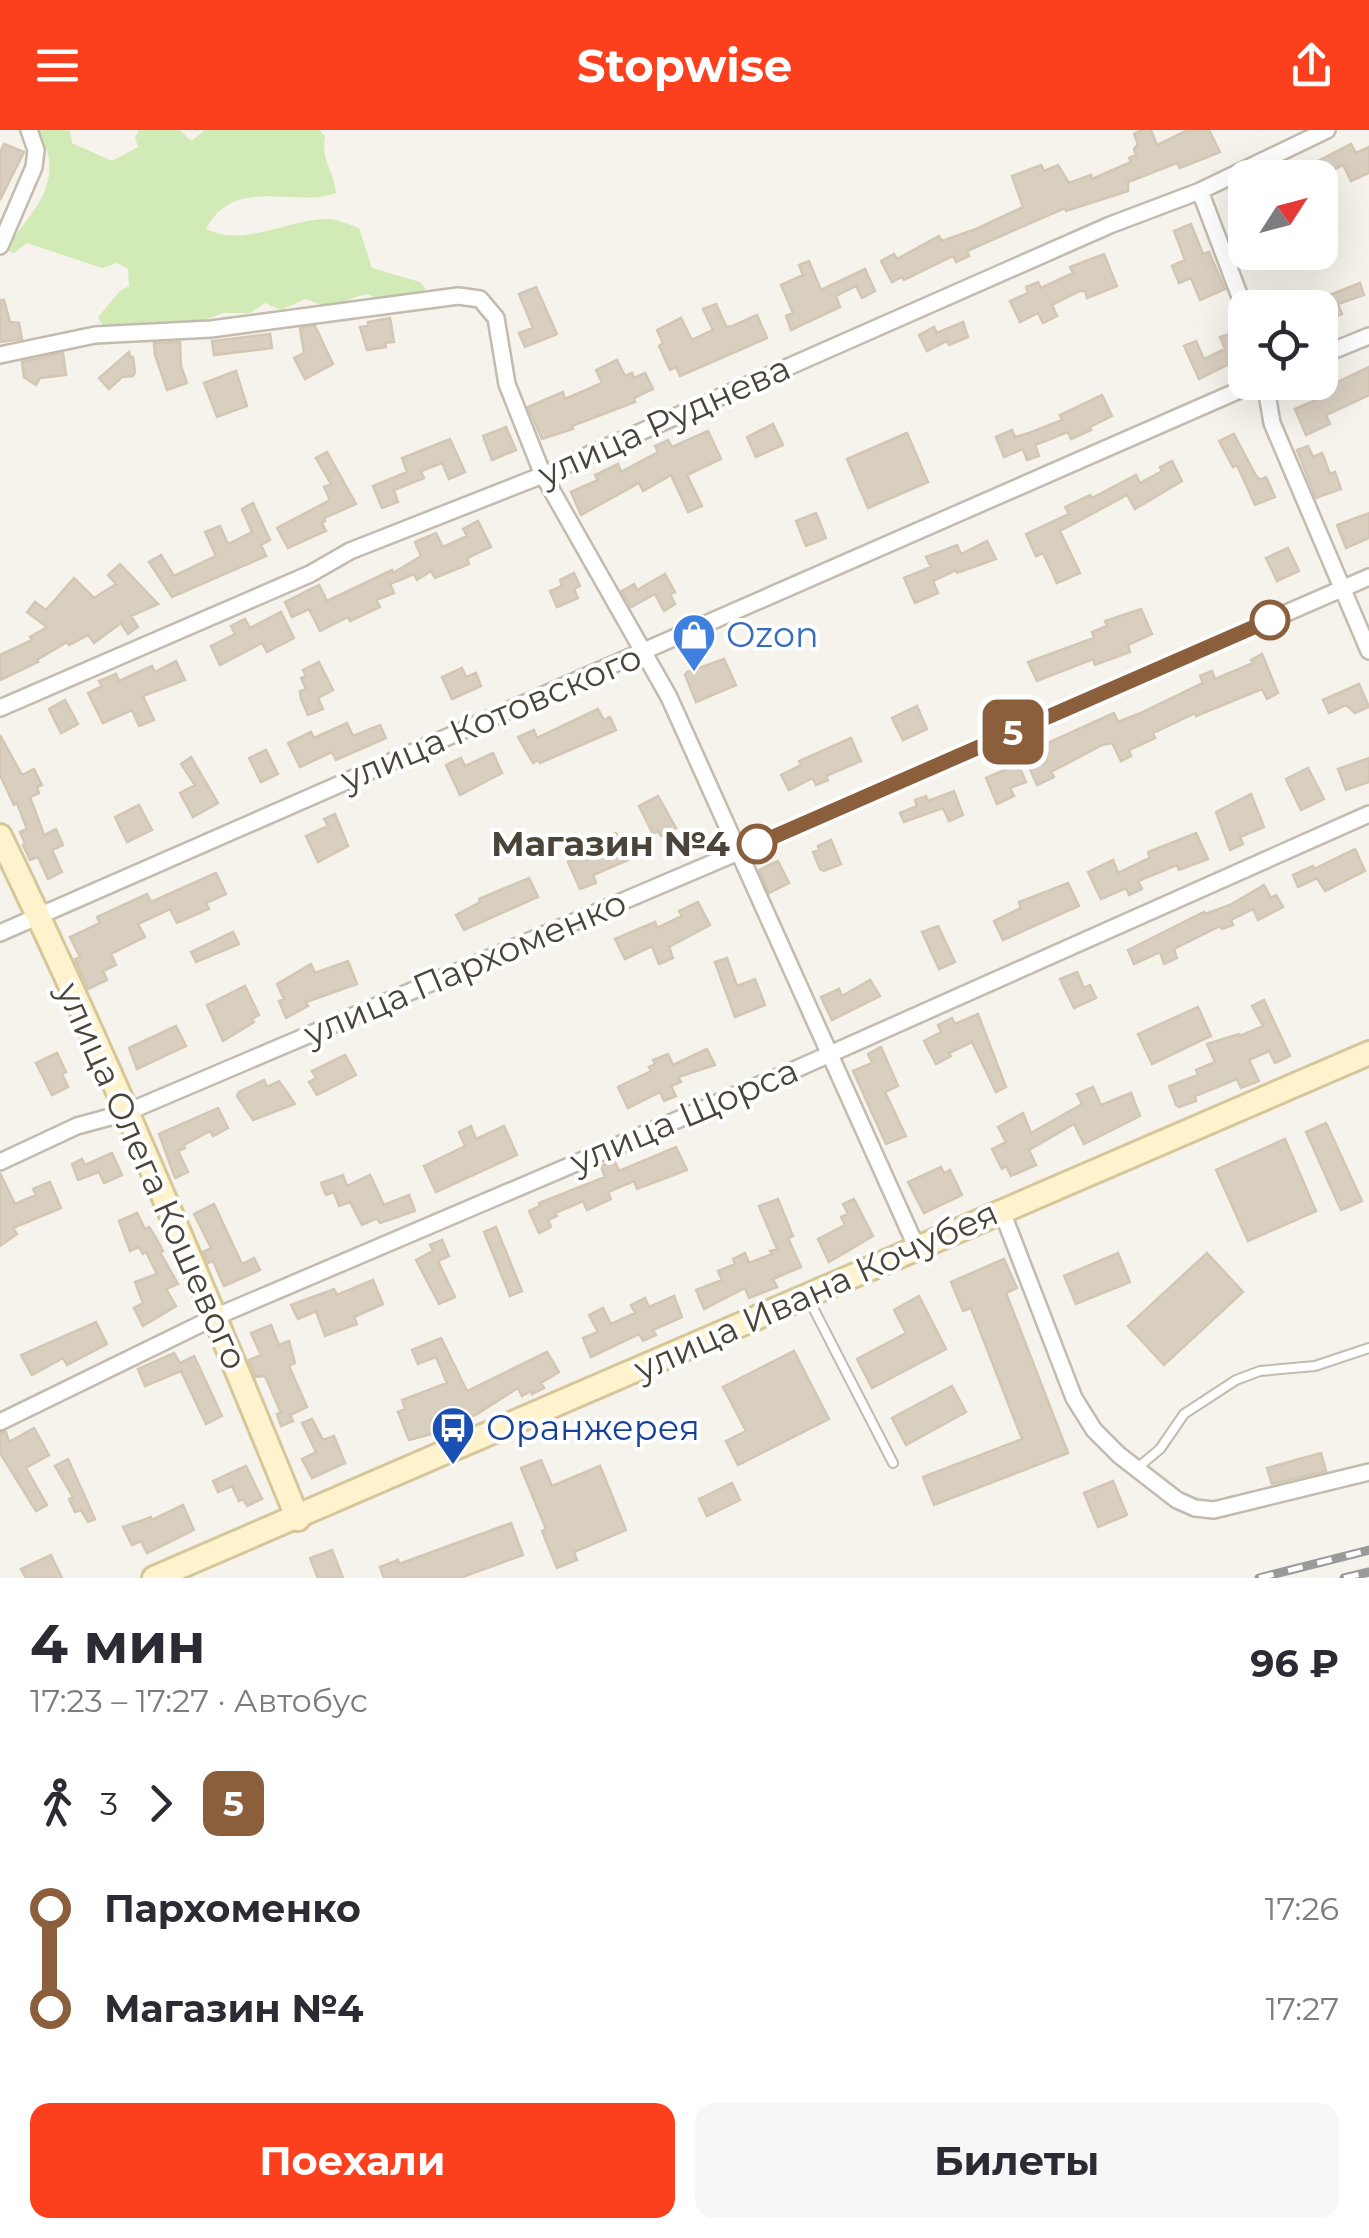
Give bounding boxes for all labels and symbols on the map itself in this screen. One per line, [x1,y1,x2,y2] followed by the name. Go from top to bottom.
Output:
[1228,160,1338,270] north arrow
[530,346,797,496] street label: улица Руднева
[1251,601,1289,639] unlabelled marker
[671,612,717,673] shop icon: Ozon
[726,613,819,656] place label: Ozon
[333,635,648,801] street label: улица Котовского
[980,700,1046,764] line badge: 5
[491,822,730,865] place label: Магазин №4
[738,825,776,863] marker: Магазин №4
[296,880,633,1055] street label: улица Пархоменко
[47,975,257,1376] street label: улица Олега Кошевого
[562,1048,804,1183] street label: улица Щорса
[626,1191,1004,1391] street label: улица Ивана Кочубея
[430,1405,476,1466] bus stop icon: Оранжерея
[486,1406,700,1449] place label: Оранжерея

